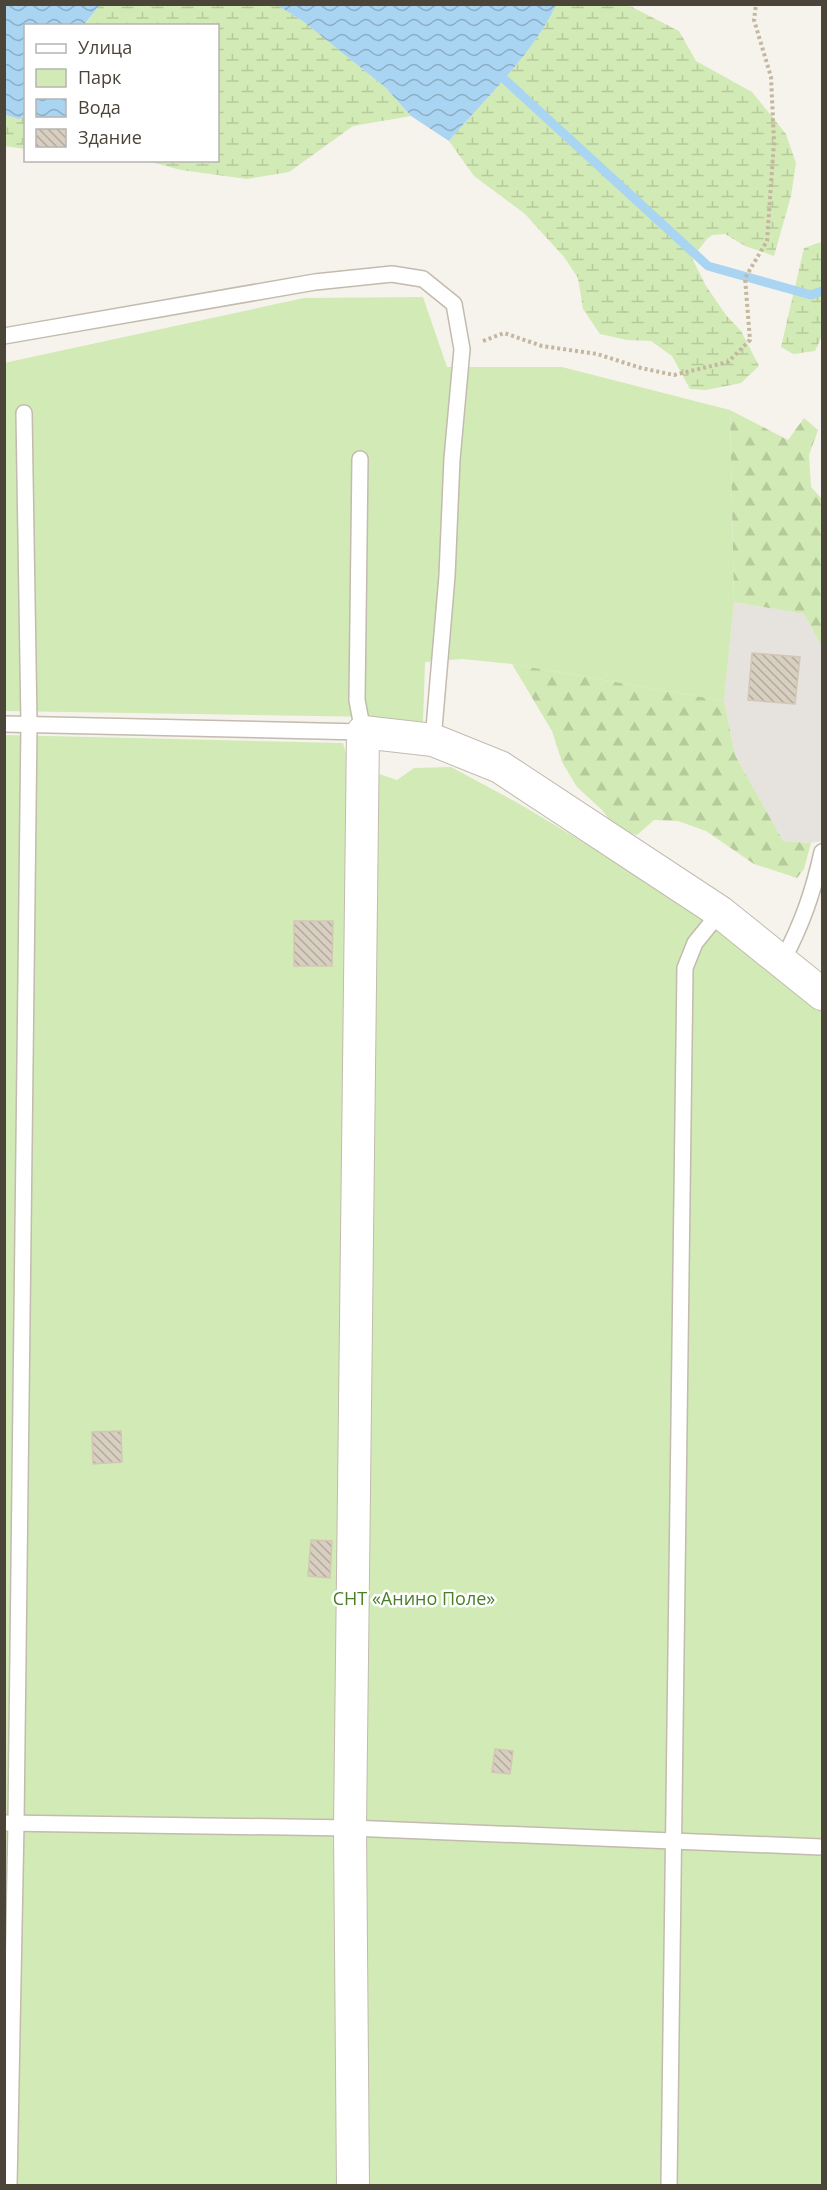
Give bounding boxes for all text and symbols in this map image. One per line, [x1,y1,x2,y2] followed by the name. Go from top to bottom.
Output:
[24,24,219,162] legend
[78,35,132,59] text: Улица
[78,65,122,89] text: Парк
[78,95,121,119] text: Вода
[78,125,142,149] text: Здание
[333,1586,495,1610] park label: СНТ «Анино Поле»

